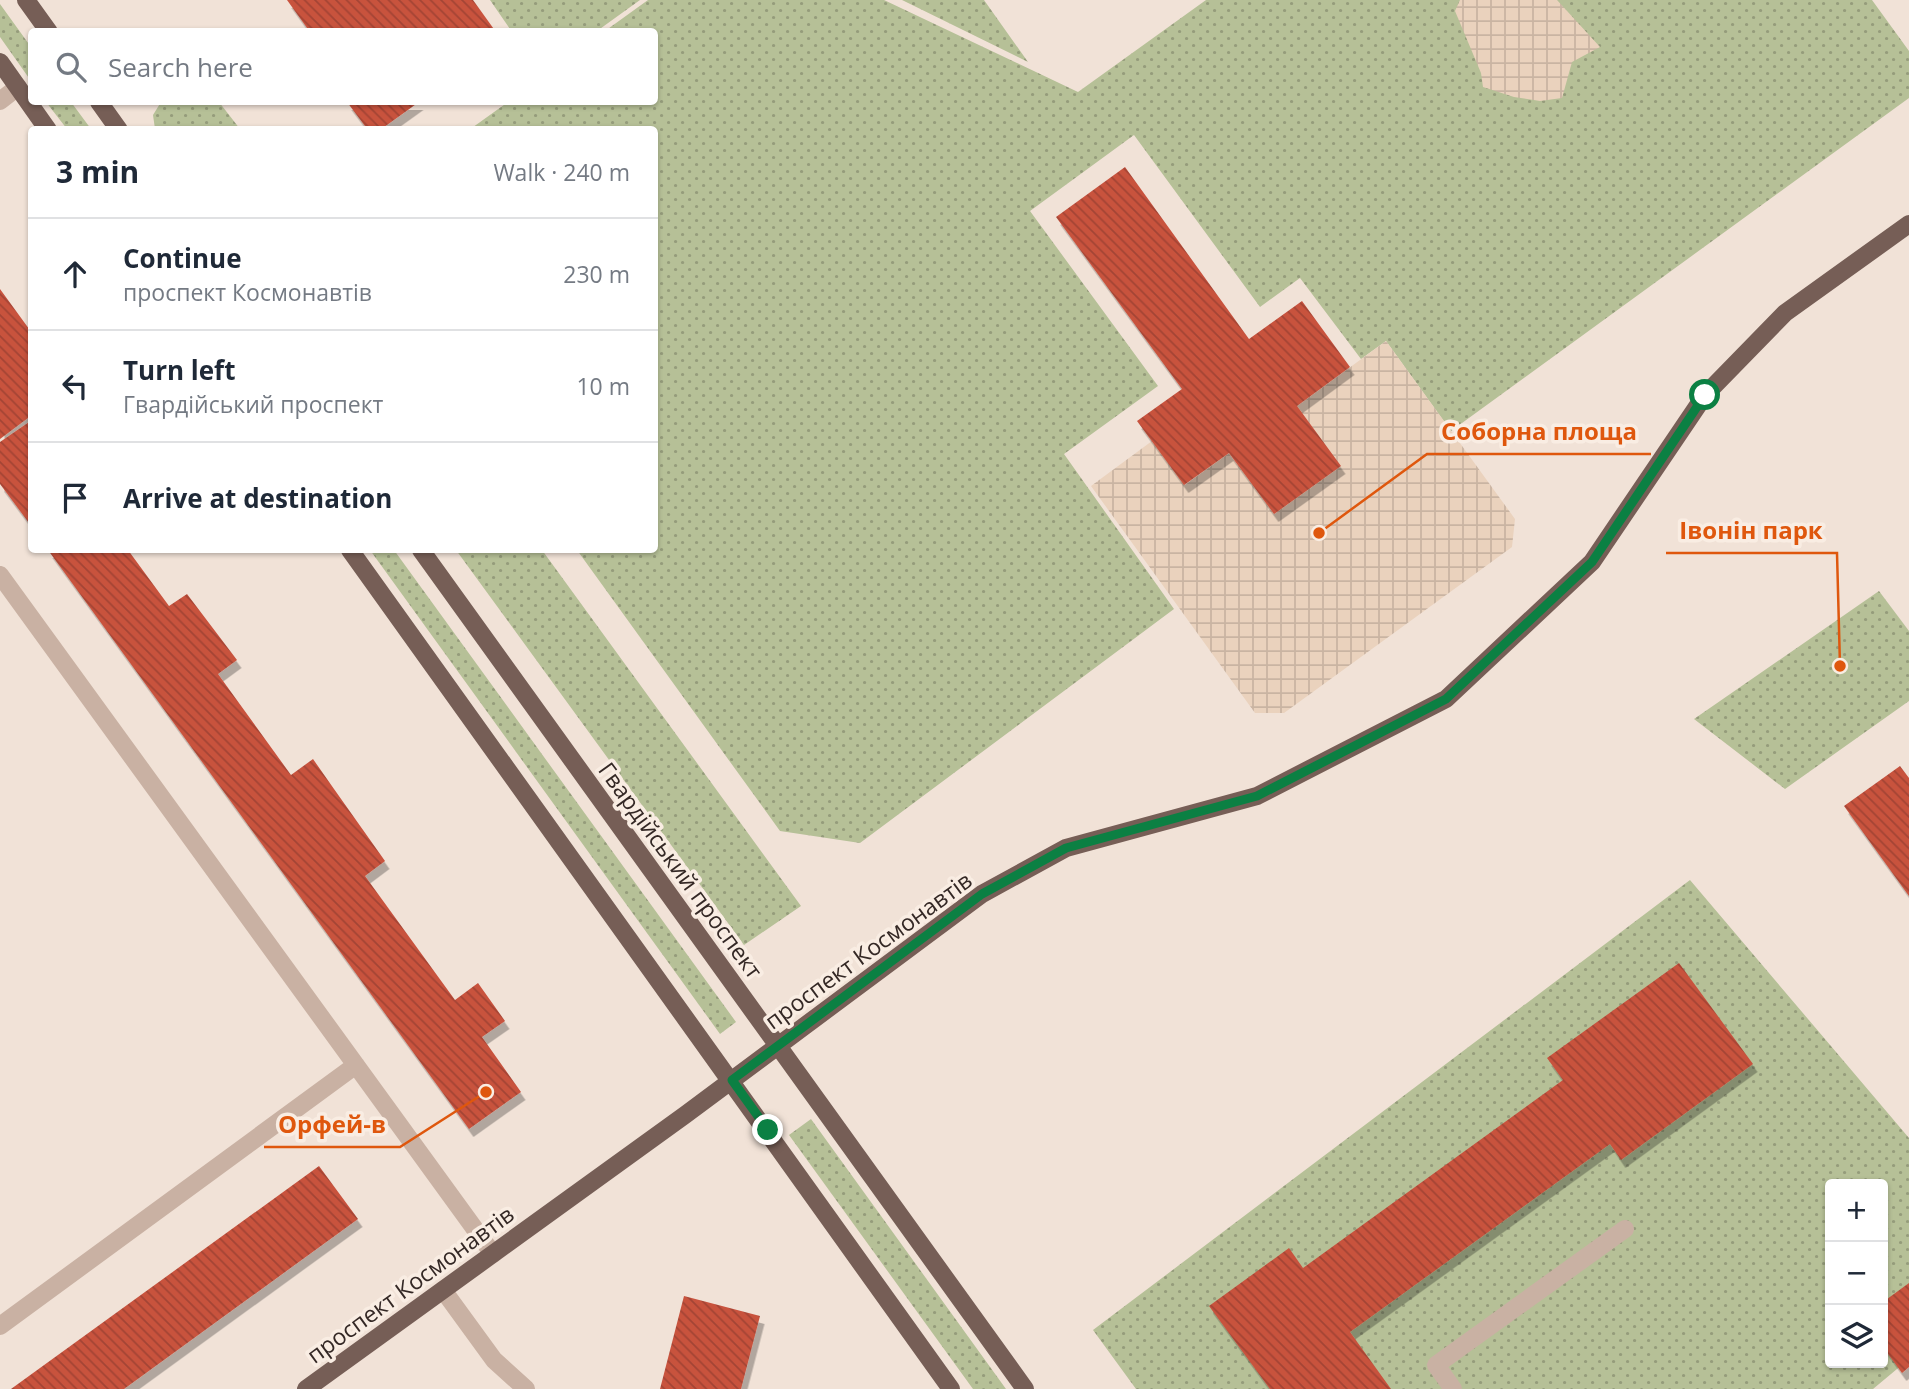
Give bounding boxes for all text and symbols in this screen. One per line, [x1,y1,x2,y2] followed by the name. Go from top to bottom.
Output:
[28,28,658,105] search box
[52,48,90,86] icon: search
[108,49,253,85] text: Search here
[56,151,139,192] text: 3 min
[493,156,630,188] text: Walk · 240 m
[123,240,242,276] text: Continue
[56,255,94,293] icon: ahead
[563,258,630,290] text: 230 m
[123,276,372,308] text: проспект Космонавтів
[123,352,235,388] text: Turn left
[56,367,94,405] icon: left
[576,370,630,402] text: 10 m
[1689,379,1720,410] route start
[123,388,383,420] text: Гвардійський проспект
[1427,409,1651,454] callout: Соборна площа
[1441,414,1637,447] text: Соборна площа
[56,479,94,517] icon: arrive
[123,480,392,516] text: Arrive at destination
[1666,508,1837,553] callout: Івонін парк
[1679,513,1823,546] text: Івонін парк
[592,755,771,985] street label: Гвардійський проспект
[758,864,978,1036] street label: проспект Космонавтів
[264,1102,400,1147] callout: Орфей-в
[278,1107,386,1140] text: Орфей-в
[752,1114,783,1145] route end
[1825,1179,1888,1368] map controls
[1825,1179,1888,1242] button: +
[300,1198,520,1370] street label: проспект Космонавтів
[1825,1242,1888,1305] button: −
[1825,1305,1888,1368] button: layers

